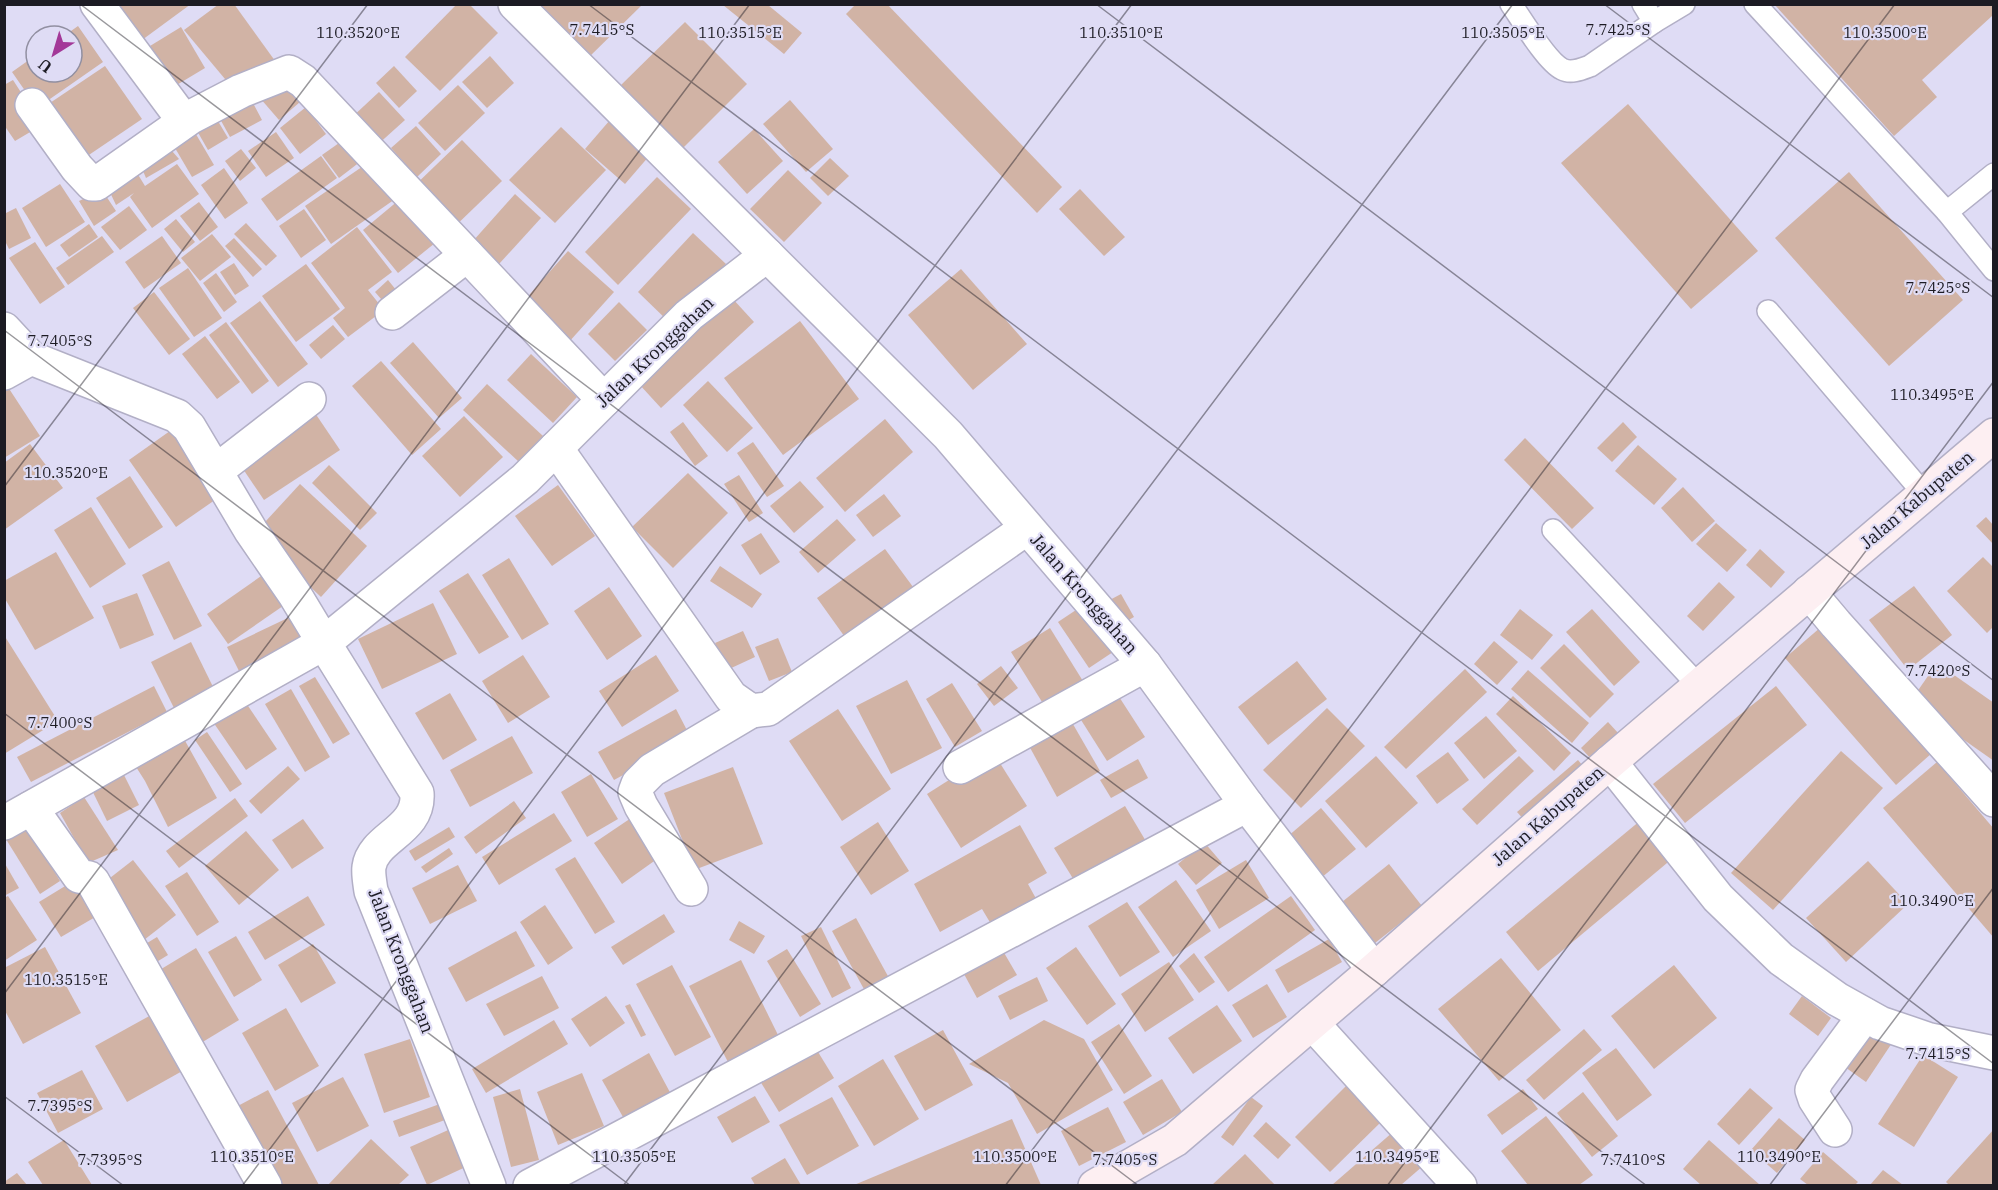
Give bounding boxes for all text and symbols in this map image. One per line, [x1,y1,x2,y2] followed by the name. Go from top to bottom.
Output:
[570,20,634,39] text: 7.7415°S
[1586,20,1650,39] text: 7.7425°S
[316,23,400,42] text: 110.3520°E
[698,23,782,42] text: 110.3515°E
[1079,23,1163,42] text: 110.3510°E
[1461,23,1545,42] text: 110.3505°E
[1843,23,1927,42] text: 110.3500°E
[24,24,84,84] north arrow
[34,54,56,78] text: U
[1906,278,1970,297] text: 7.7425°S
[591,291,718,412] street label: Jalan Kronggahan
[28,331,92,350] text: 7.7405°S
[1890,385,1974,404] text: 110.3495°E
[1855,445,1978,554] street label: Jalan Kabupaten
[24,463,108,482] text: 110.3520°E
[1026,528,1143,659] street label: Jalan Kronggahan
[1906,661,1970,680] text: 7.7420°S
[28,713,92,732] text: 7.7400°S
[1487,761,1609,871] street label: Jalan Kabupaten
[363,885,440,1036] street label: Jalan Kronggahan
[1890,891,1974,910] text: 110.3490°E
[24,970,108,989] text: 110.3515°E
[1906,1044,1970,1063] text: 7.7415°S
[28,1096,92,1115] text: 7.7395°S
[210,1147,294,1166] text: 110.3510°E
[592,1147,676,1166] text: 110.3505°E
[973,1147,1057,1166] text: 110.3500°E
[1355,1147,1439,1166] text: 110.3495°E
[1737,1147,1821,1166] text: 110.3490°E
[78,1150,142,1169] text: 7.7395°S
[1093,1150,1157,1169] text: 7.7405°S
[1601,1150,1665,1169] text: 7.7410°S

